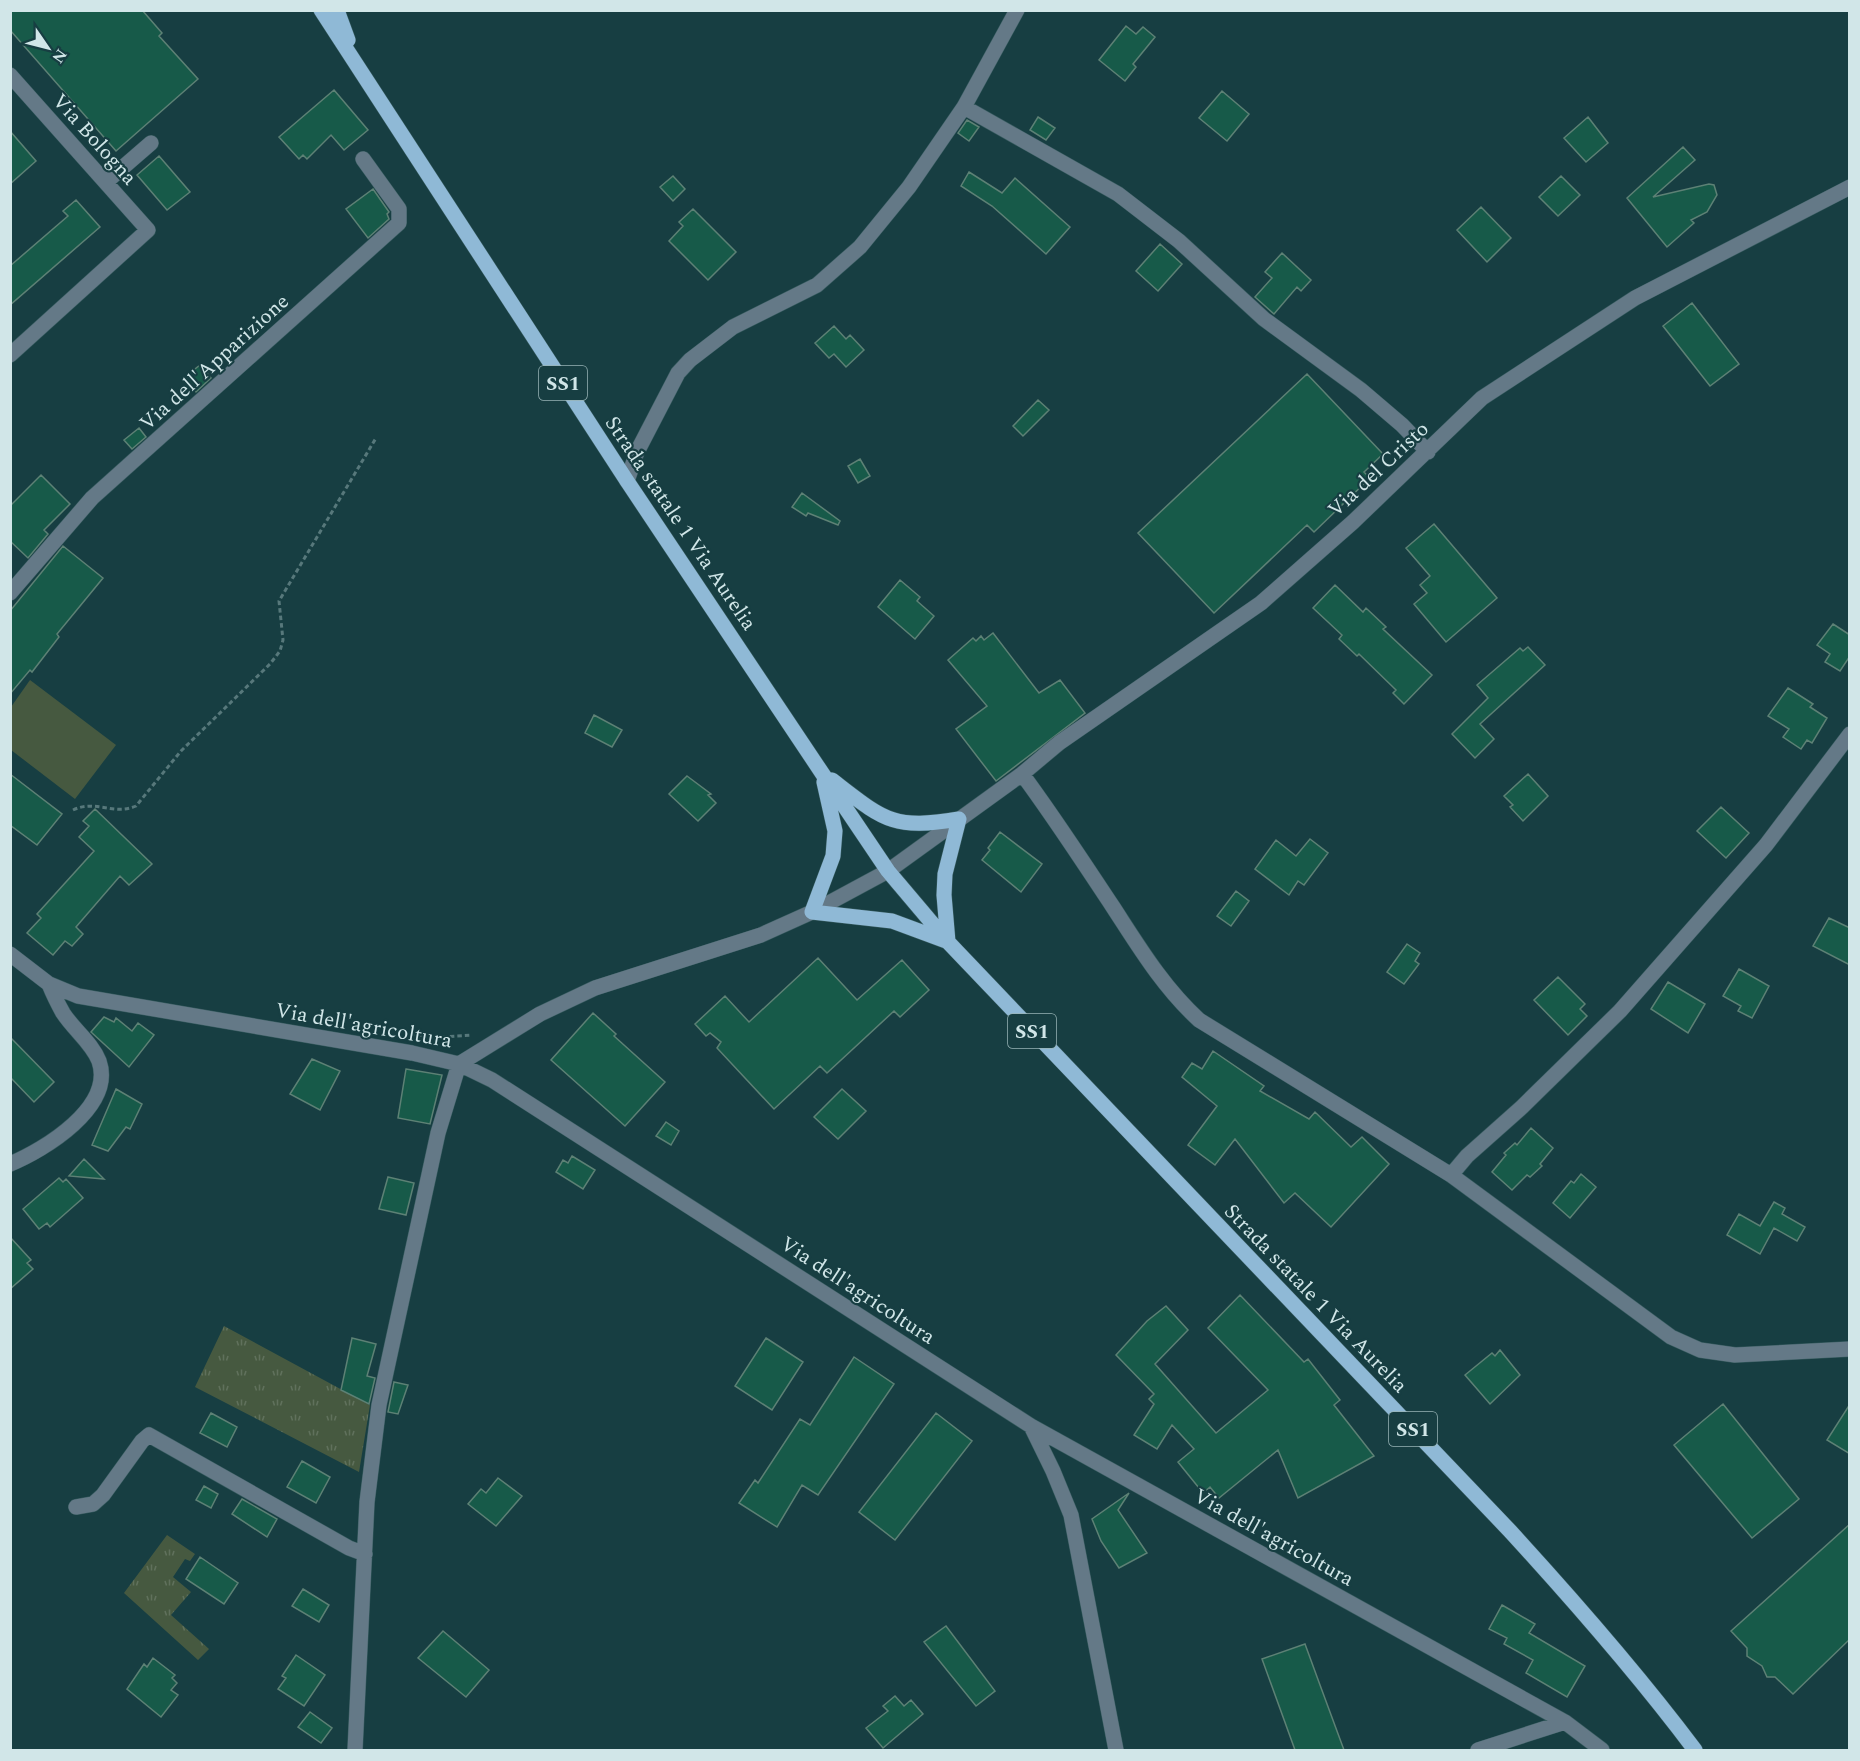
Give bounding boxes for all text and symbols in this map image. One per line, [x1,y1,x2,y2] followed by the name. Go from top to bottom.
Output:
[18,18,78,78] north arrow
[46,44,73,68] text: N
[44,87,145,193] street label: Via Bologna
[132,286,297,439] street label: Via dell'Apparizione
[539,366,587,400] road number: SS1
[596,410,765,638] street label: Strada statale 1 Via Aurelia
[1321,414,1437,525] street label: Via del Cristo
[273,995,455,1057] street label: Via dell'agricoltura
[1008,1014,1056,1048] road number: SS1
[1216,1197,1415,1401] street label: Strada statale 1 Via Aurelia
[774,1229,942,1353] street label: Via dell'agricoltura
[1389,1412,1437,1446] road number: SS1
[1187,1480,1360,1596] street label: Via dell'agricoltura

